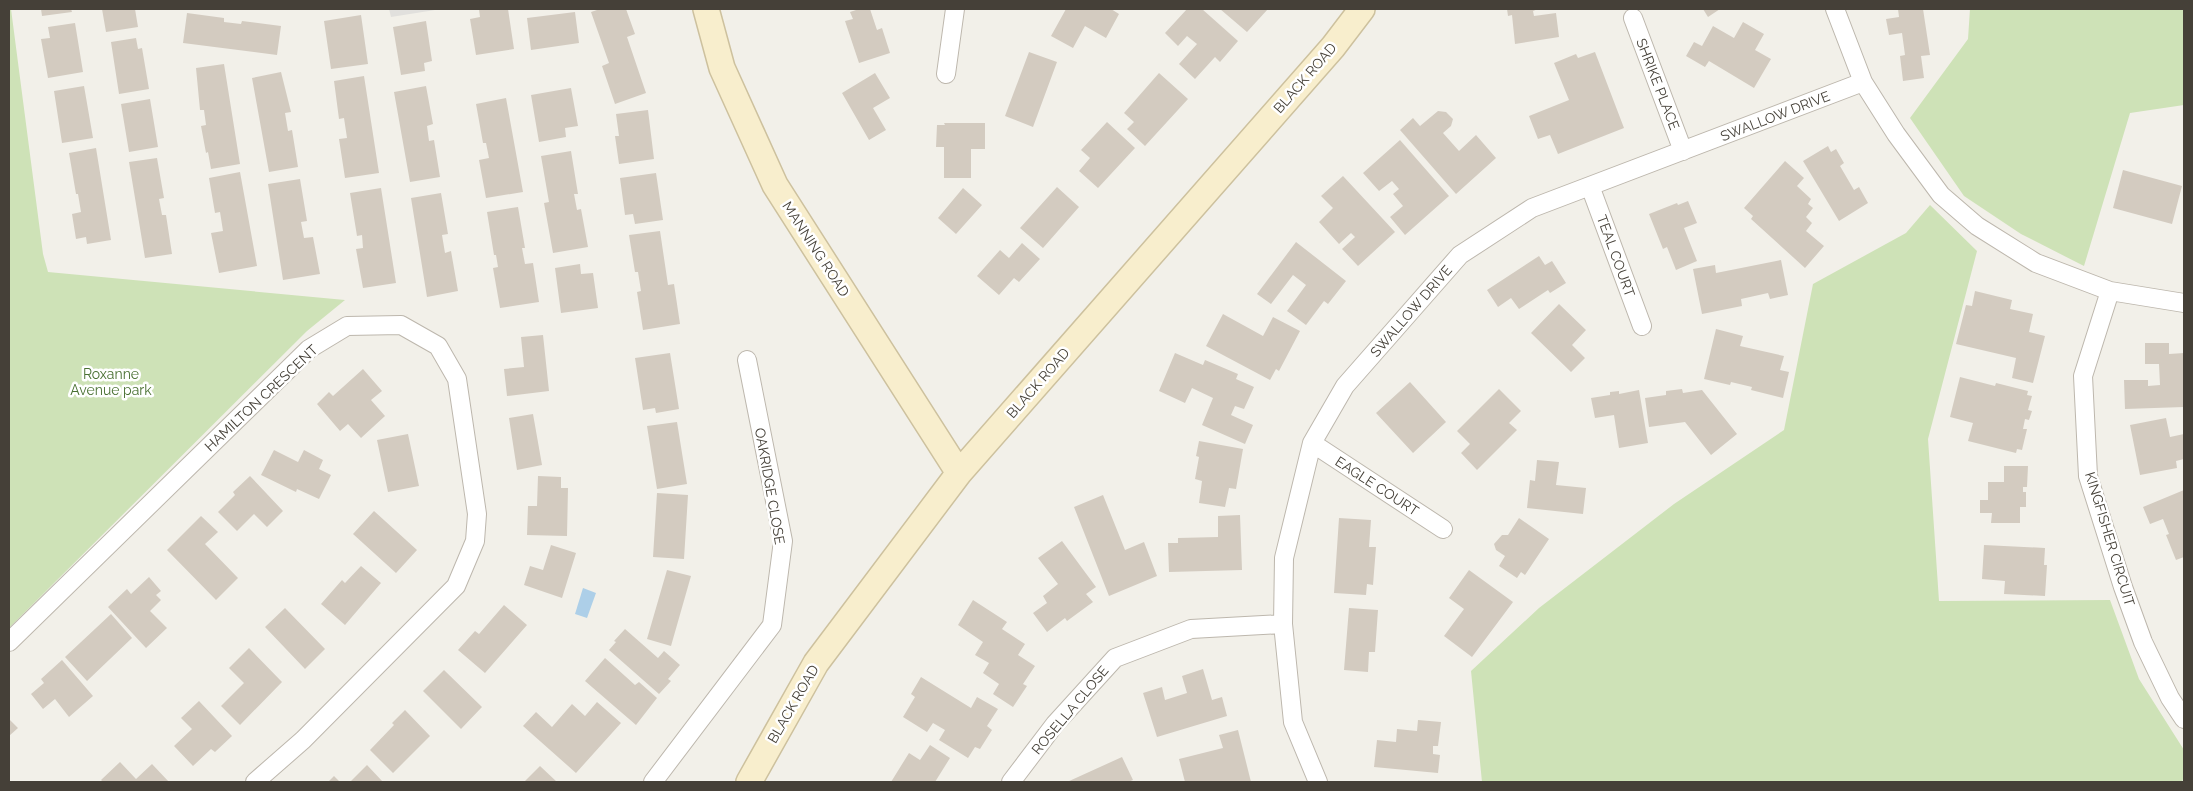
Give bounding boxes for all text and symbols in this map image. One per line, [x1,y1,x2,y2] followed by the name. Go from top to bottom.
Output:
[1633,36,1683,132] street label: SHRIKE PLACE
[1270,40,1340,116] street label: BLACK ROAD
[1718,88,1832,144] street label: SWALLOW DRIVE
[779,199,853,299] street label: MANNING ROAD
[1594,213,1638,300] street label: TEAL COURT
[1367,262,1455,360] street label: SWALLOW DRIVE
[201,341,321,454] street label: HAMILTON CRESCENT
[1003,345,1073,421] street label: BLACK ROAD
[70,366,152,398] park label: Roxanne Avenue park
[752,426,788,546] street label: OAKRIDGE CLOSE
[1332,453,1422,519] street label: EAGLE COURT
[2082,470,2138,608] street label: KINGFISHER CIRCUIT
[764,662,822,746] street label: BLACK ROAD
[1028,663,1112,757] street label: ROSELLA CLOSE

